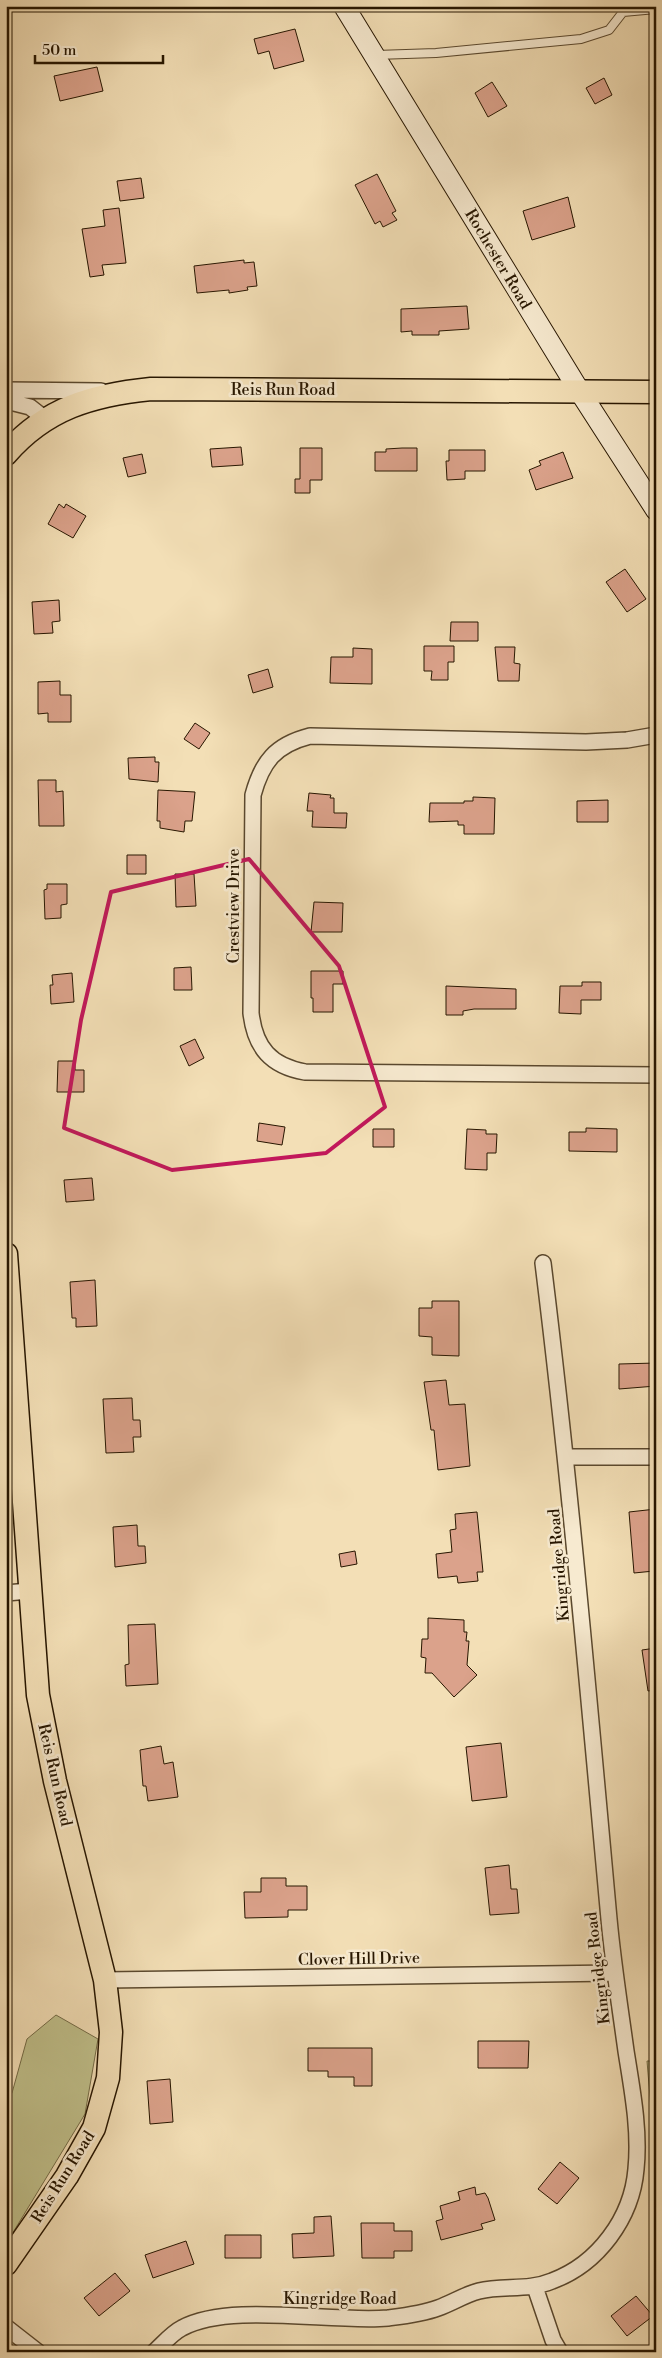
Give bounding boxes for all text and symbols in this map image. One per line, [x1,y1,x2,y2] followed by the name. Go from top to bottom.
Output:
[35,32,162,64] scale bar
[42,41,76,60] text: 50 m
[460,205,536,313] street label: Rochester Road
[231,380,335,400] street label: Reis Run Road
[224,849,244,964] street label: Crestview Drive
[544,1508,574,1622] street label: Kingridge Road
[33,1722,77,1828] street label: Reis Run Road
[581,1911,615,2025] street label: Kingridge Road
[298,1948,420,1970] street label: Clover Hill Drive
[27,2127,99,2227] street label: Reis Run Road
[283,2289,397,2309] street label: Kingridge Road

